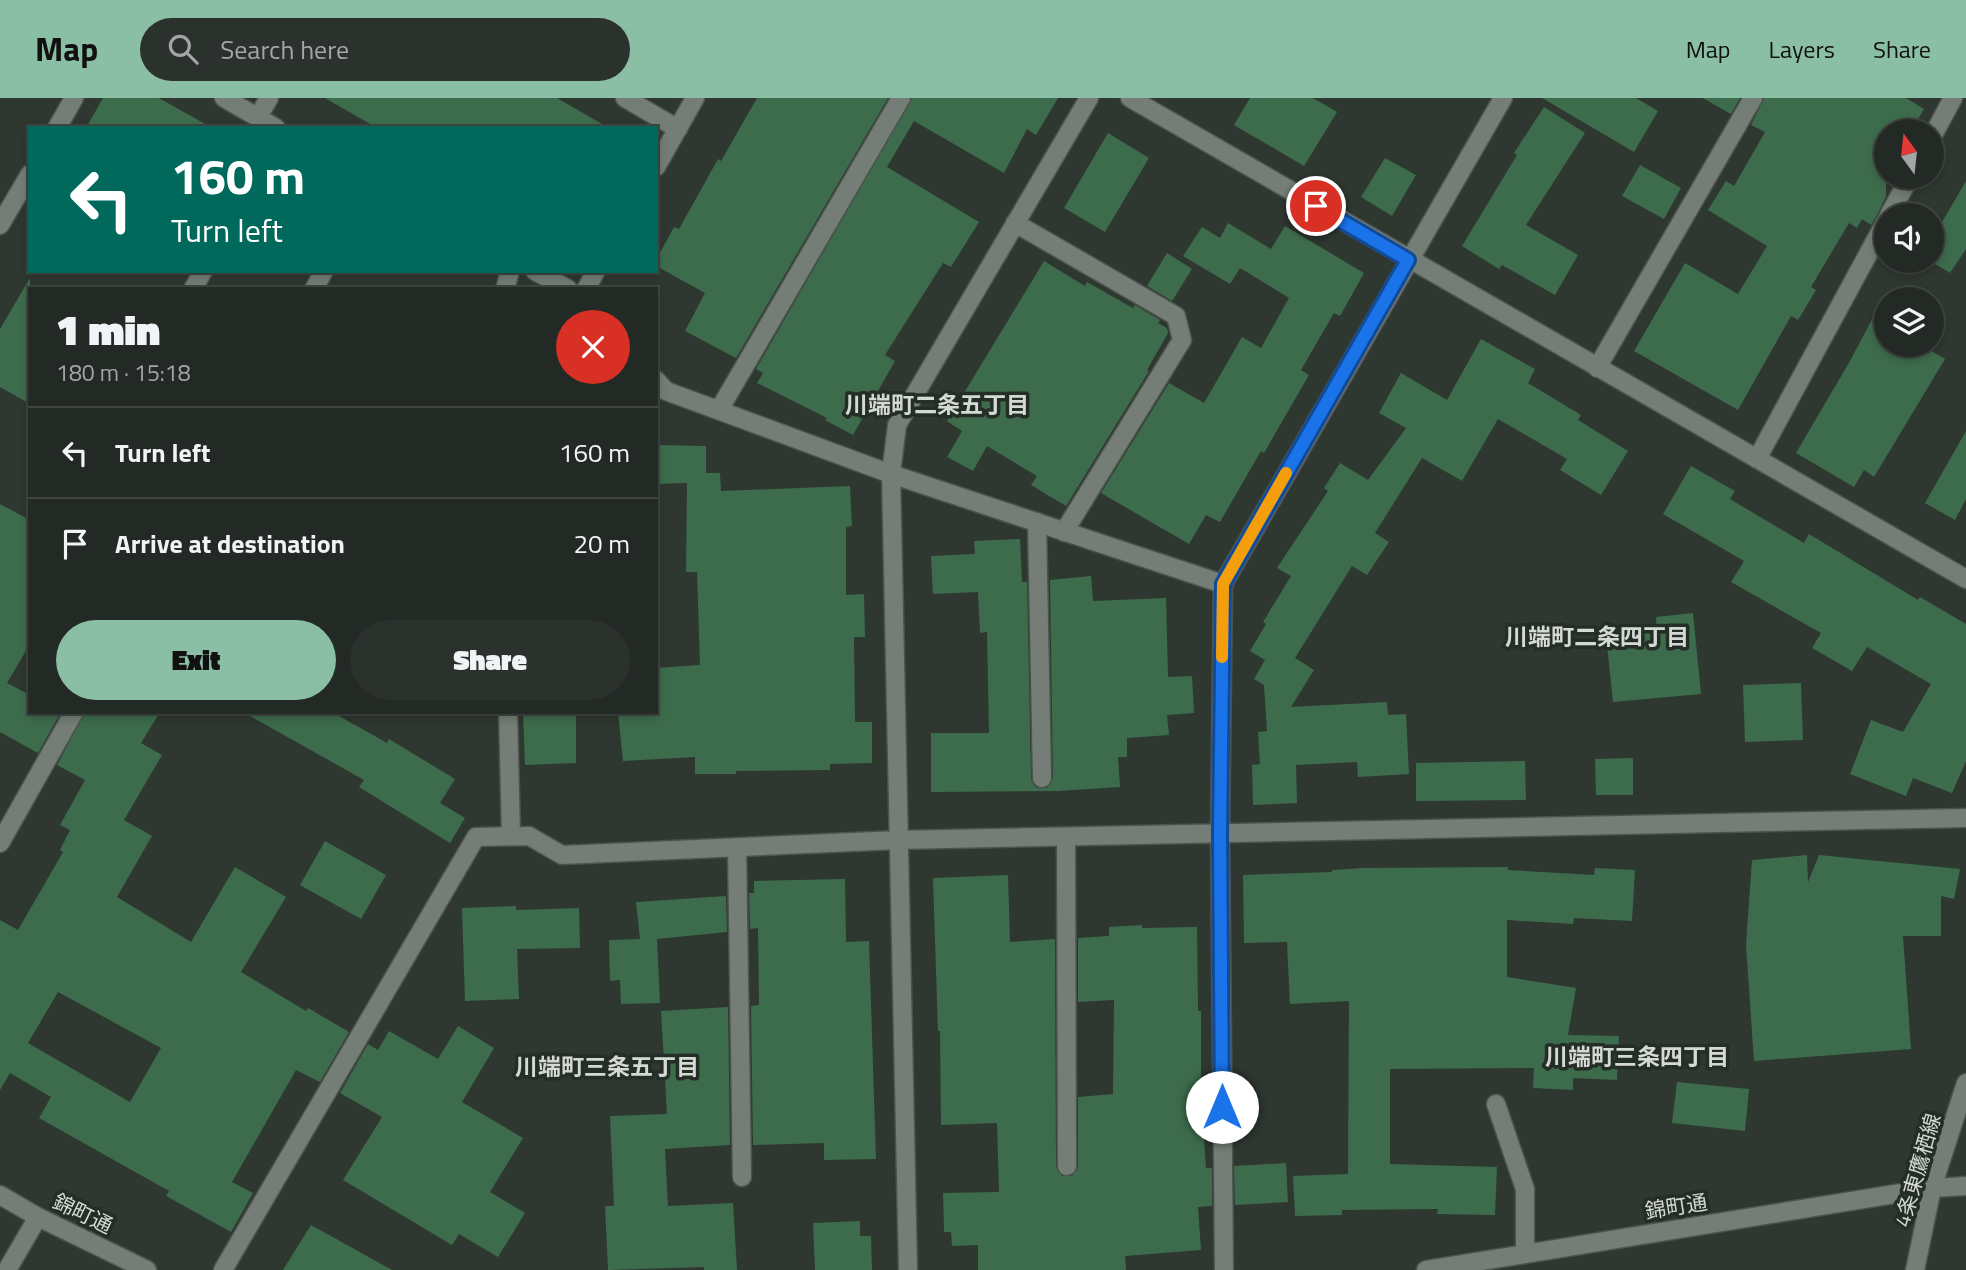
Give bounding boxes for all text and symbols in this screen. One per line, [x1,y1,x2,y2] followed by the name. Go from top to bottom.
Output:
[140,18,630,81] search box
[35,24,98,74] text: Map
[164,30,202,68] icon: search
[220,30,349,69] text: Search here
[1686,31,1731,67] text: Map
[1769,31,1835,67] text: Layers
[1873,31,1931,67] text: Share
[1874,119,1944,189] north arrow
[1874,119,1944,357] map controls
[171,138,305,213] text: 160 m
[56,154,147,245] icon: left
[1286,176,1346,236] pin
[1297,187,1335,225] icon: arrive
[1874,203,1944,273] button: sound
[171,206,283,254] text: Turn left
[1874,287,1944,357] button: layers
[56,297,160,361] text: 1 min
[556,310,630,384] button: close
[56,355,191,390] text: 180 m · 15:18
[845,387,1029,422] district label: 川端町二条五丁目
[115,433,210,472] text: Turn left
[559,433,630,472] text: 160 m
[56,434,94,472] icon: left
[115,524,345,563] text: Arrive at destination
[573,524,630,563] text: 20 m
[56,525,94,563] icon: arrive
[1505,619,1689,654] district label: 川端町二条四丁目
[56,620,336,700] button: Exit
[350,620,630,700] button: Share
[1545,1039,1729,1074] district label: 川端町三条四丁目
[515,1049,699,1084] district label: 川端町三条五丁目
[1185,1070,1259,1144] position arrow
[1886,1109,1948,1231] street label: 4条東鷹栖線
[48,1185,118,1241] street label: 錦町通
[1642,1185,1710,1227] street label: 錦町通

